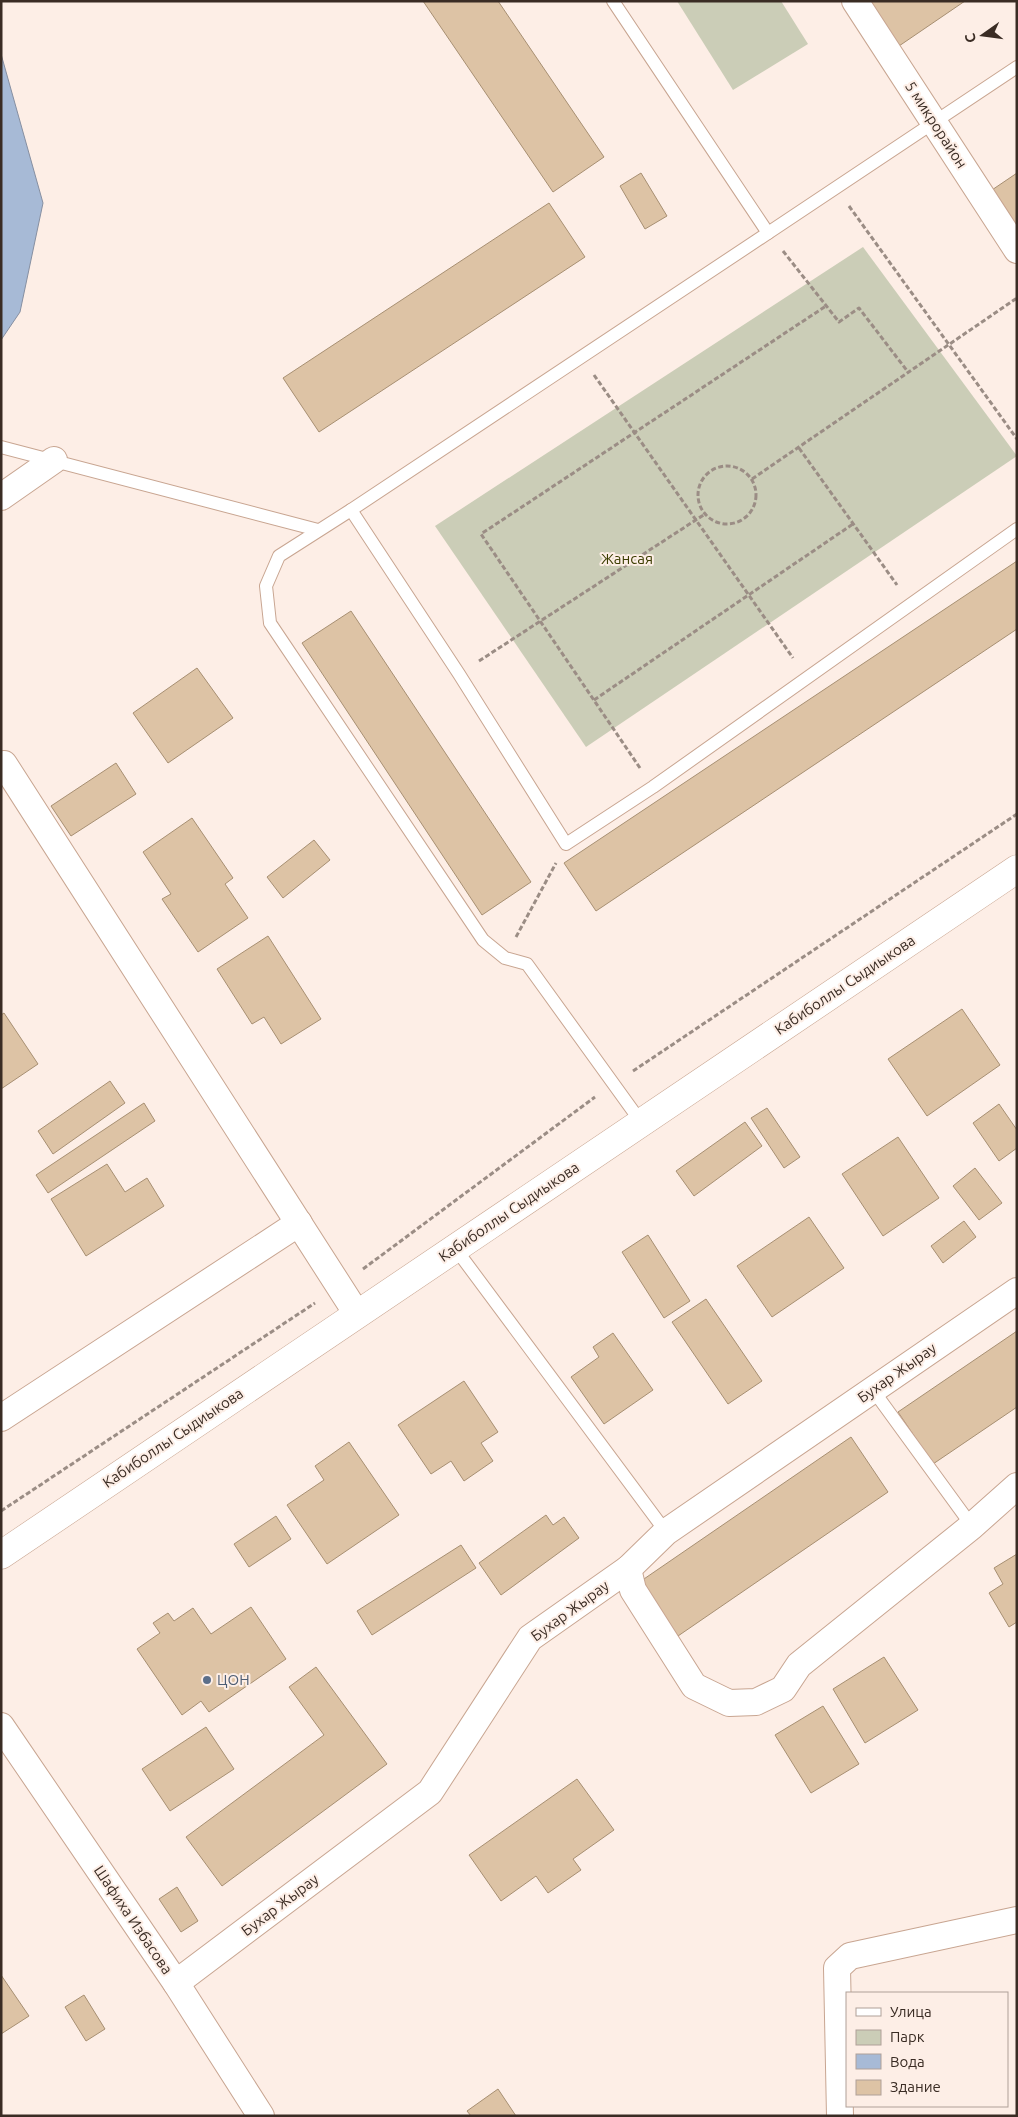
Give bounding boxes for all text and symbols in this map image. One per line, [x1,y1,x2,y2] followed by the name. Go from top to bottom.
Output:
[958,10,1008,60] north arrow
[962,32,979,44] text: С
[902,78,971,171] street label: 5 микрорайон
[601,550,653,567] park label: Жансая
[771,931,918,1038] street label: Кабиболлы Сыдиыкова
[435,1158,582,1265] street label: Кабиболлы Сыдиыкова
[854,1339,939,1406] street label: Бухар Жырау
[99,1384,246,1491] street label: Кабиболлы Сыдиыкова
[528,1577,612,1645] street label: Бухар Жырау
[217,1671,250,1688] place label: ЦОН
[201,1674,213,1686] marker: ЦОН
[91,1862,176,1977] street label: Шафиха Избасова
[238,1870,322,1939] street label: Бухар Жырау
[846,1992,1008,2107] legend
[890,2003,932,2020] text: Улица
[890,2028,925,2045] text: Парк
[890,2053,925,2070] text: Вода
[890,2078,941,2095] text: Здание

